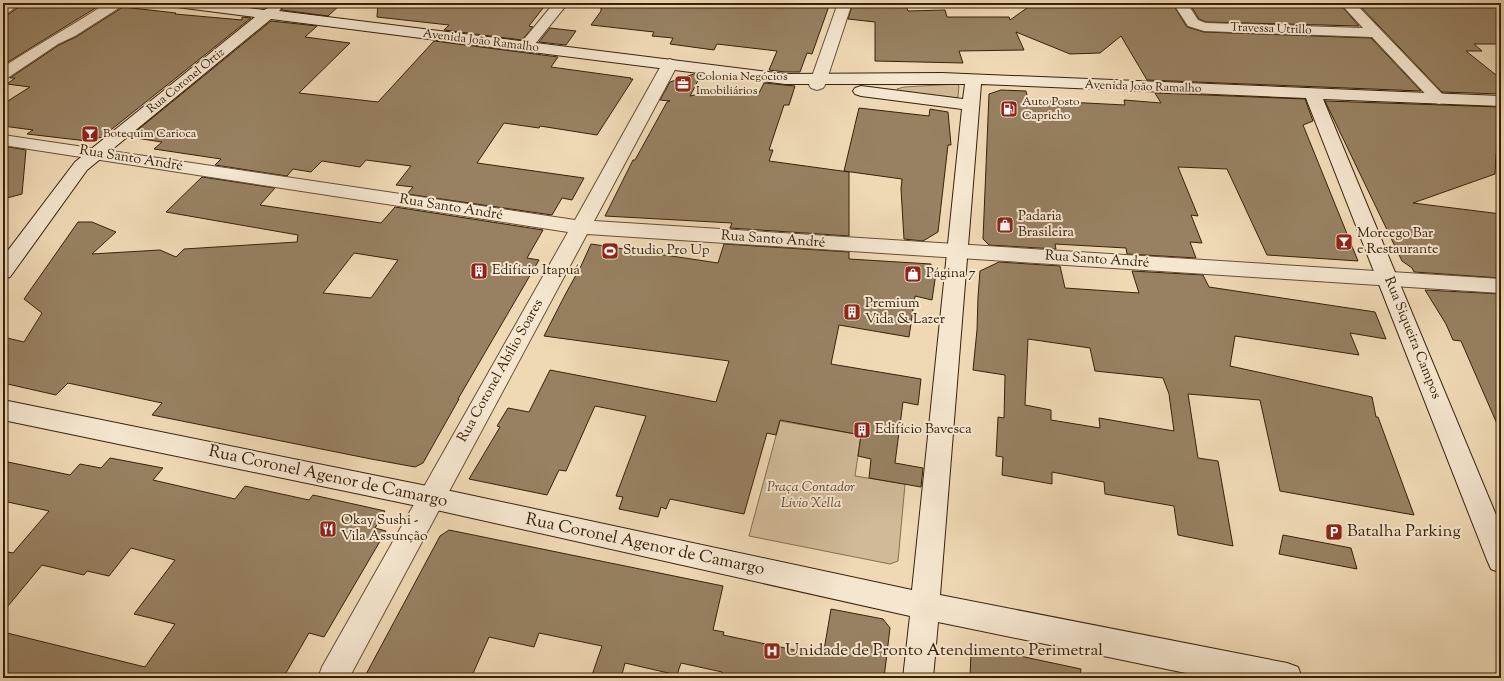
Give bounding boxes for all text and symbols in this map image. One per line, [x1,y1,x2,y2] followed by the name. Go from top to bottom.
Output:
[1230,19,1312,39] street label: Travessa Utrillo
[422,25,541,57] street label: Avenida João Ramalho
[143,44,229,118] street label: Rua Coronel Ortiz
[696,68,788,100] place label: Colonia Negócios Imobiliários
[673,74,693,94] office icon: Colonia Negócios Imobiliários
[1084,76,1202,98] street label: Avenida João Ramalho
[1022,93,1080,125] place label: Auto Posto Capricho
[999,99,1019,119] fuel station icon: Auto Posto Capricho
[80,124,100,144] bar icon: Botequim Carioca
[103,125,197,143] place label: Botequim Carioca
[78,141,184,177] street label: Rua Santo André
[398,190,504,226] street label: Rua Santo André
[1018,207,1074,243] place label: Padaria Brasileira
[995,215,1015,235] shop icon: Padaria Brasileira
[1357,224,1438,260] place label: Morcego Bar e Restaurante
[720,226,826,254] street label: Rua Santo André
[1334,232,1354,252] bar icon: Morcego Bar e Restaurante
[600,241,620,261] sports icon: Studio Pro Up
[623,241,710,261] place label: Studio Pro Up
[1044,246,1150,274] street label: Rua Santo André
[469,261,489,281] building icon: Edifício Itapuá
[492,261,580,281] place label: Edifício Itapuá
[903,264,923,284] shop icon: Página 7
[926,264,976,284] place label: Página 7
[1378,274,1446,402] street label: Rua Siqueira Campos
[865,294,946,330] place label: Premium Vida & Lazer
[453,296,549,446] street label: Rua Coronel Abílio Soares
[842,302,862,322] building icon: Premium Vida & Lazer
[852,420,872,440] building icon: Edifício Bavesca
[875,420,972,440] place label: Edifício Bavesca
[206,440,450,514] street label: Rua Coronel Agenor de Camargo
[767,478,855,514] park label: Praça Contador Lívio Xella
[523,508,767,582] street label: Rua Coronel Agenor de Camargo
[341,511,428,547] place label: Okay Sushi - Vila Assunção
[318,519,338,539] restaurant icon: Okay Sushi - Vila Assunção
[1347,520,1461,544] place label: Batalha Parking
[1324,522,1344,542] parking icon: Batalha Parking
[785,639,1103,663] place label: Unidade de Pronto Atendimento Perimetral
[762,641,782,661] hospital icon: Unidade de Pronto Atendimento Perimetral

